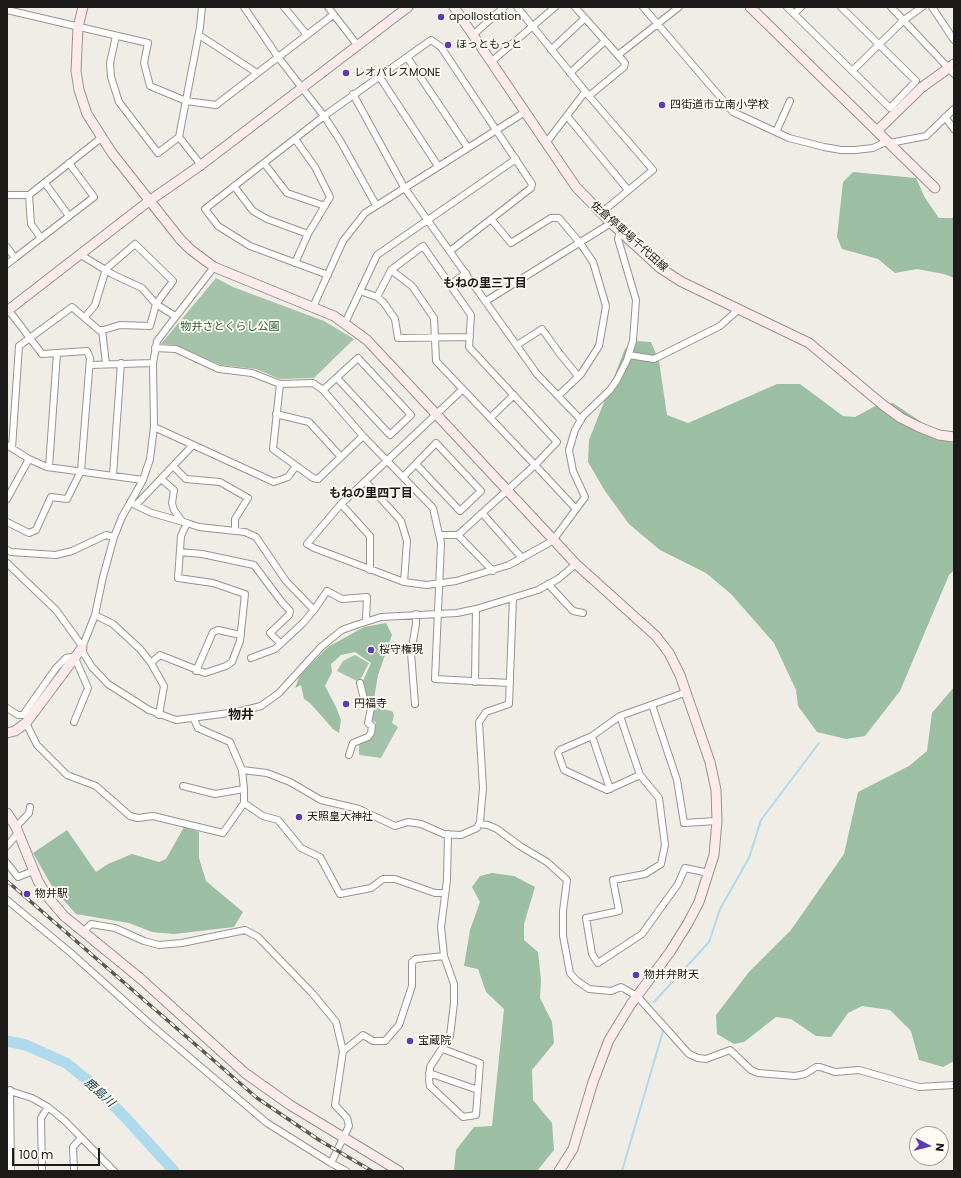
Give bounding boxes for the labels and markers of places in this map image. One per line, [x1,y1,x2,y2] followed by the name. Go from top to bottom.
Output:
[449,10,521,24] place label: apollostation
[436,12,446,22] marker: apollostation
[456,38,522,52] place label: ほっともっと
[443,40,453,50] marker: ほっともっと
[354,66,440,80] place label: レオパレスMONE
[341,68,351,78] marker: レオパレスMONE
[670,98,769,112] place label: 四街道市立南小学校
[657,100,667,110] marker: 四街道市立南小学校
[379,643,423,657] place label: 桜守権現
[366,645,376,655] marker: 桜守権現
[354,697,387,711] place label: 円福寺
[341,699,351,709] marker: 円福寺
[307,810,373,824] place label: 天照皇大神社
[294,812,304,822] marker: 天照皇大神社
[35,887,68,901] place label: 物井駅
[22,889,32,899] marker: 物井駅
[644,968,699,982] place label: 物井弁財天
[631,970,641,980] marker: 物井弁財天
[418,1034,451,1048] place label: 宝蔵院
[405,1036,415,1046] marker: 宝蔵院

